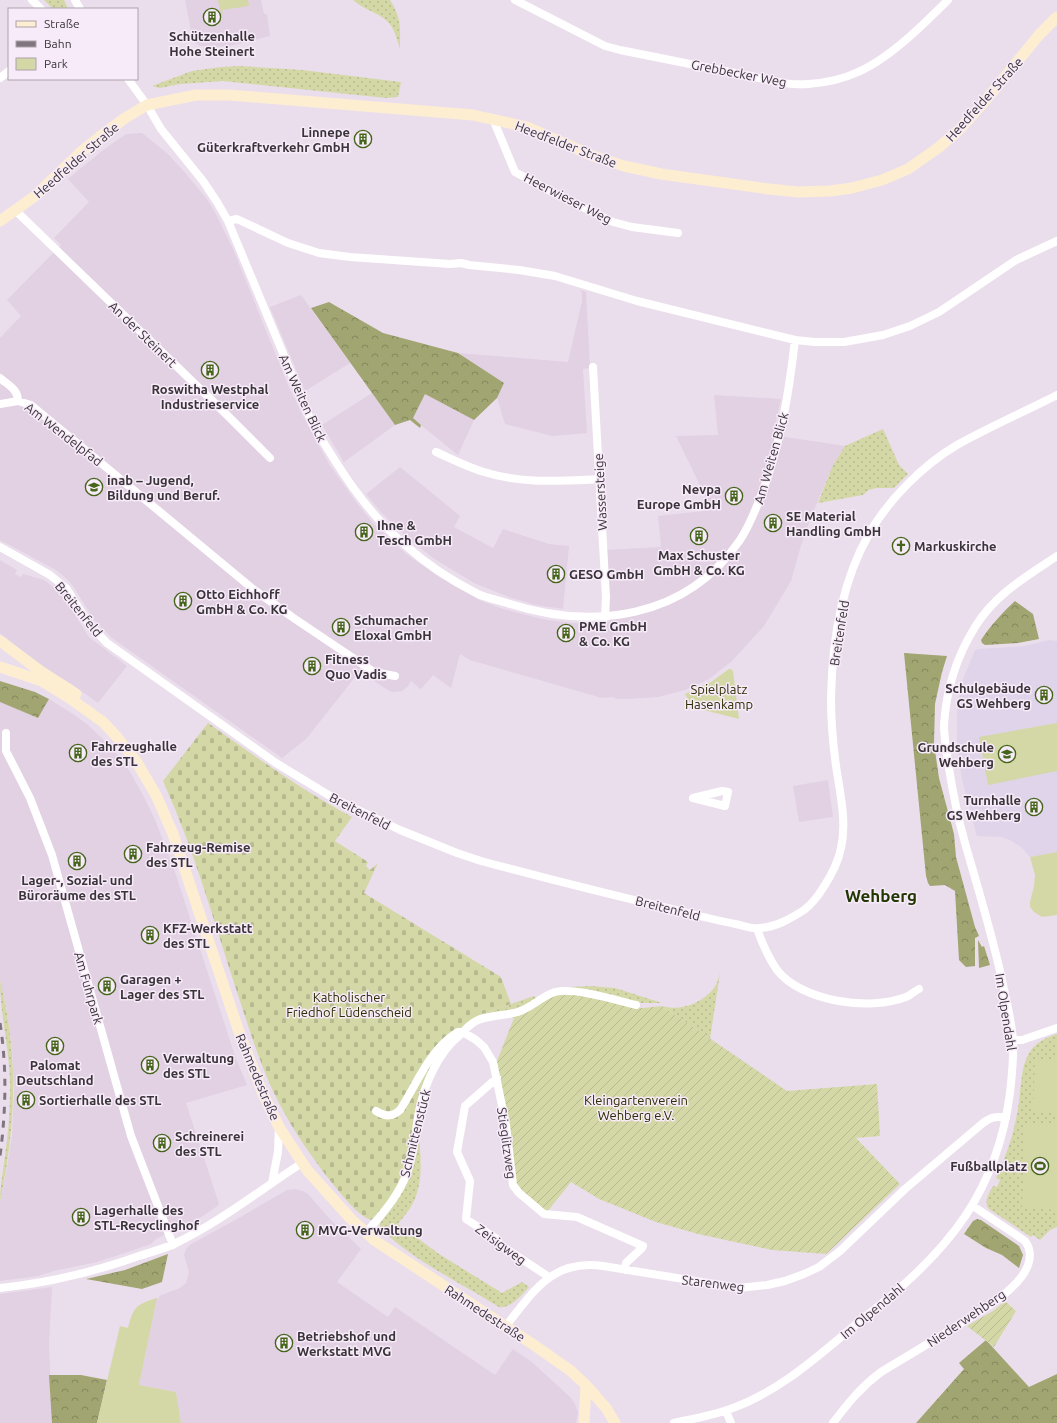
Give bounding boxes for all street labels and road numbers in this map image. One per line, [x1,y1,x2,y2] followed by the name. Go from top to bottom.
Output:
[943,54,1025,144] street label: Heedfelder Straße
[690,57,788,89] street label: Grebbecker Weg
[513,118,619,170] street label: Heedfelder Straße
[31,119,121,201] street label: Heedfelder Straße
[522,170,614,226] street label: Heerwieser Weg
[106,298,180,370] street label: An der Steinert
[277,352,330,444] street label: Am Weiten Blick
[23,400,105,468] street label: Am Wendelpfad
[751,410,791,506] street label: Am Weiten Blick
[591,453,609,531] street label: Wassersteige
[53,579,105,639] street label: Breitenfeld
[827,599,851,667] street label: Breitenfeld
[327,790,393,832] street label: Breitenfeld
[634,893,702,923] street label: Breitenfeld
[72,950,106,1026] street label: Am Fuhrpark
[993,972,1019,1052] street label: Im Olpendahl
[233,1032,283,1122] street label: Rahmedestraße
[397,1087,433,1178] street label: Schmittenstück
[495,1106,519,1180] street label: Stieglitzweg
[473,1221,529,1267] street label: Zeisigweg
[681,1272,745,1294] street label: Starenweg
[837,1280,907,1342] street label: Im Olpendahl
[442,1282,528,1344] street label: Rahmedestraße
[924,1287,1008,1349] street label: Niederwehberg

